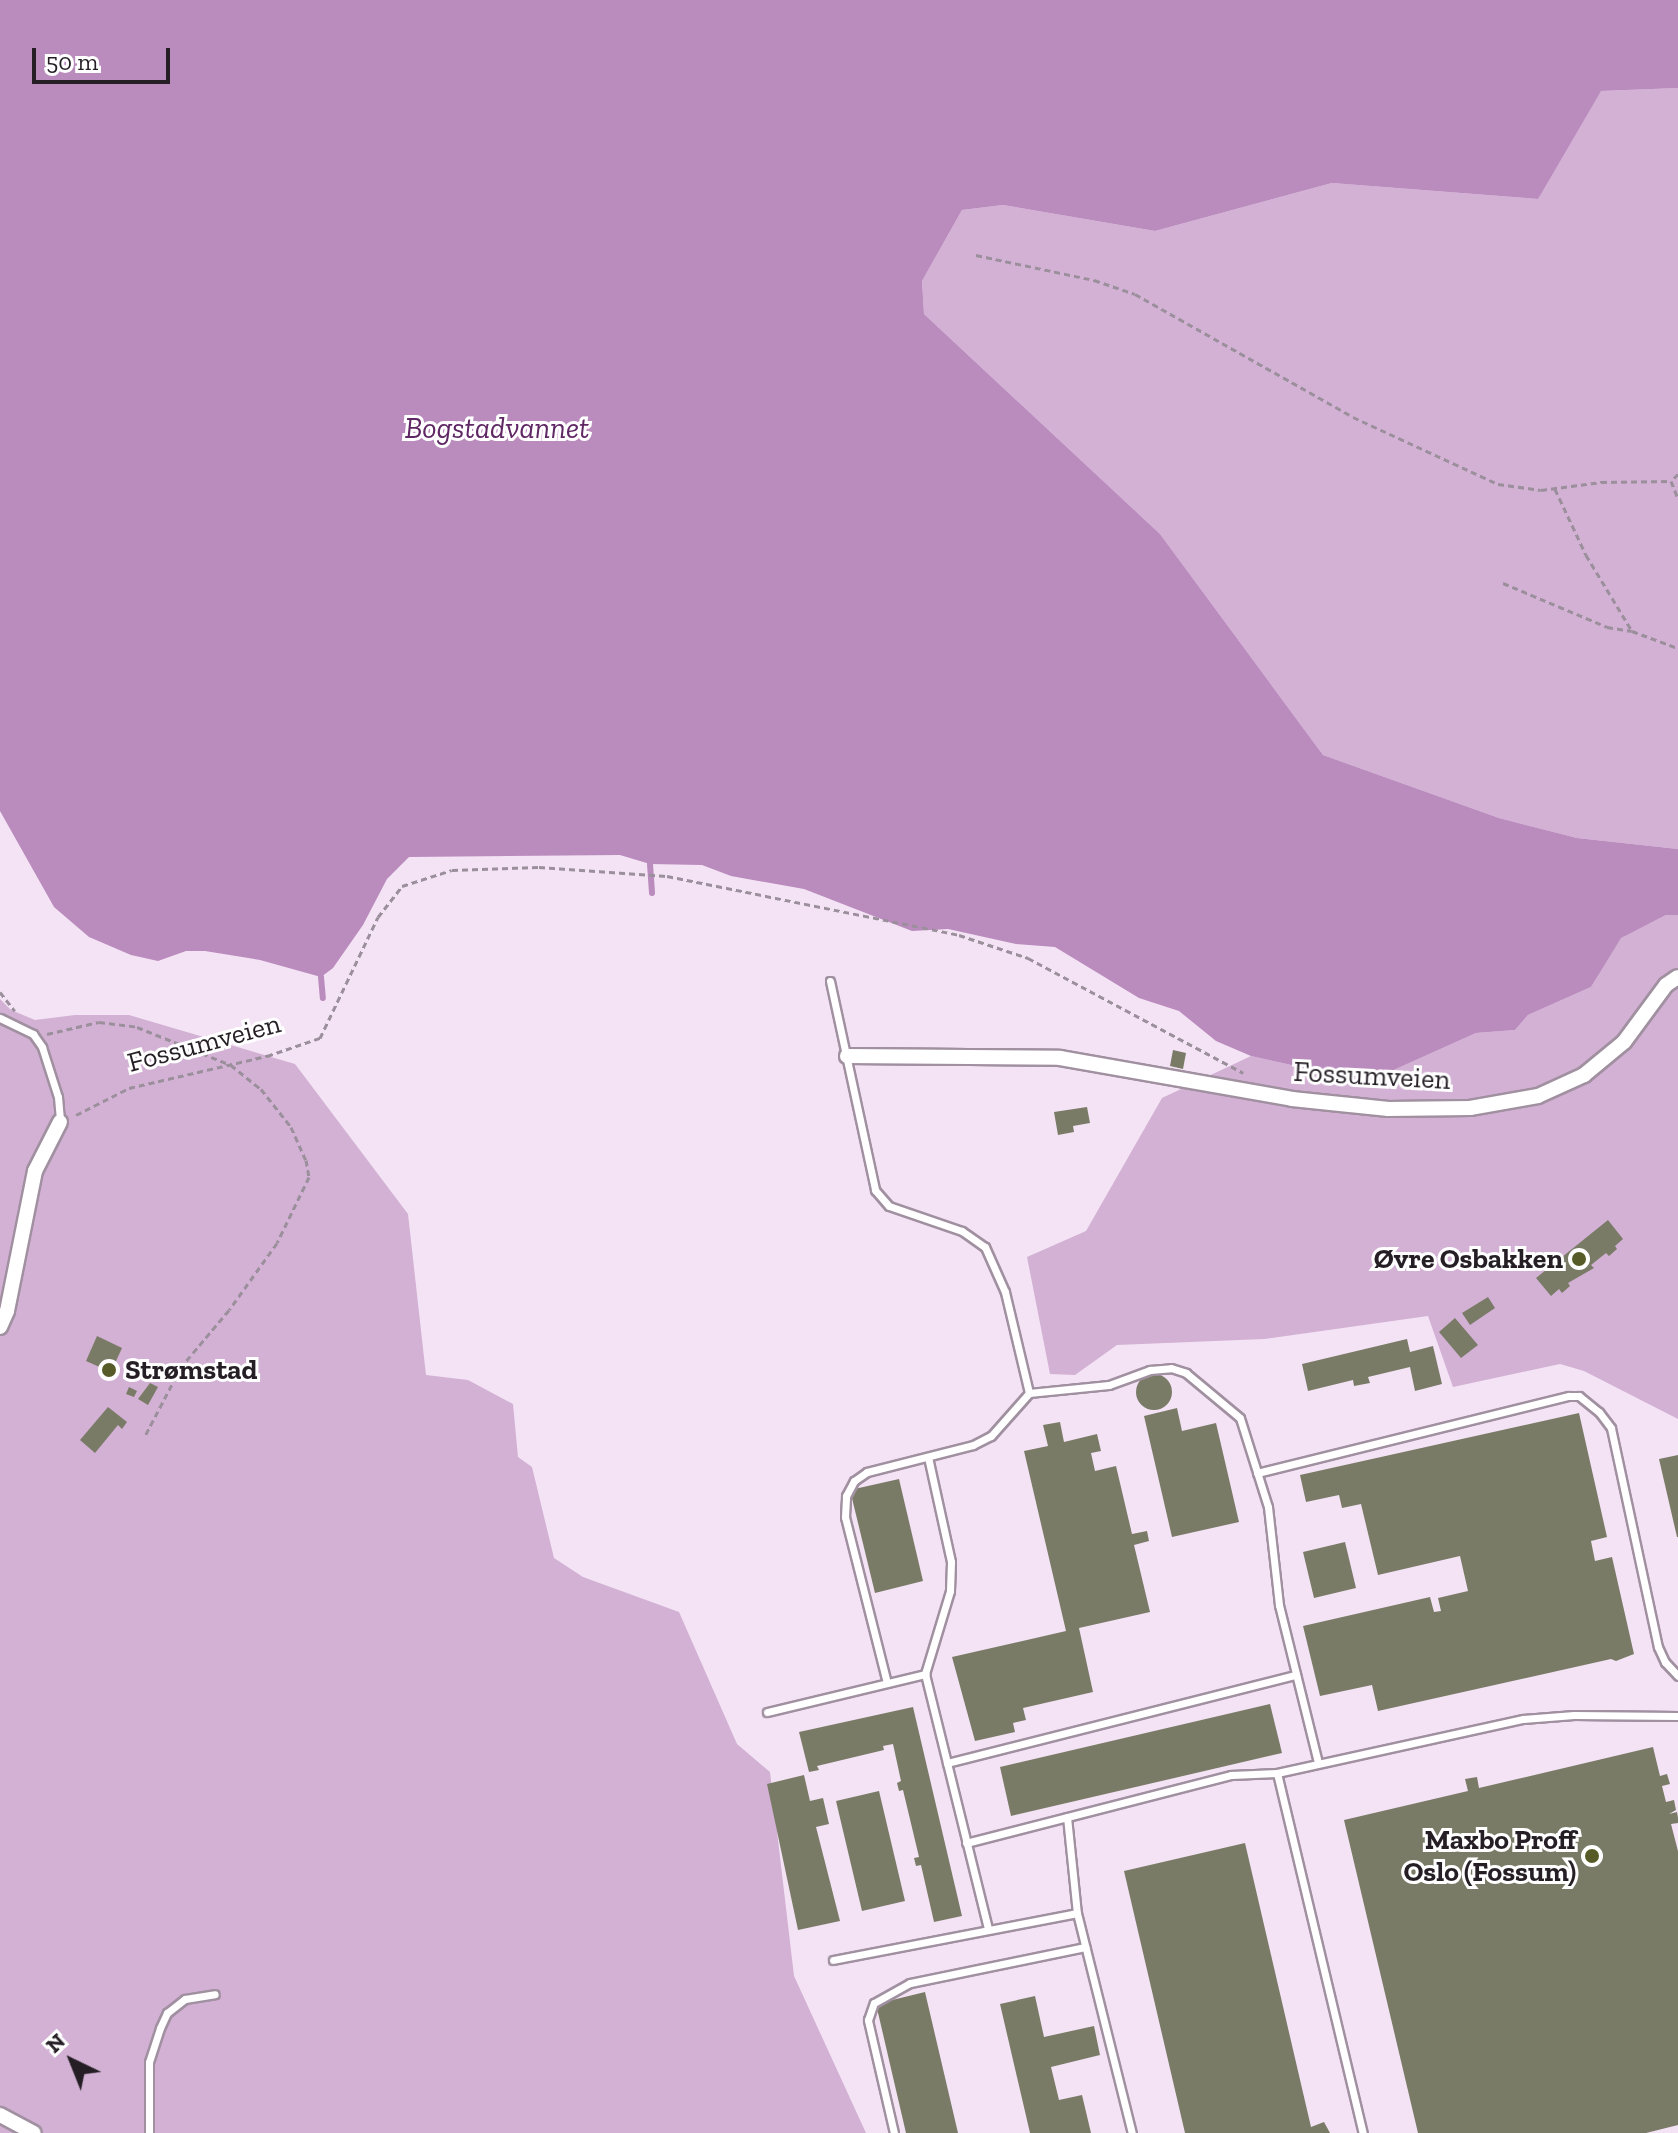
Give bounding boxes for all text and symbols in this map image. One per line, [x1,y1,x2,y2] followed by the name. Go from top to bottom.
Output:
[36,32,174,82] scale bar
[46,47,98,76] text: 50 m
[405,410,589,446] water label: Bogstadvannet
[124,1006,284,1080] street label: Fossumveien
[1293,1055,1451,1097] street label: Fossumveien
[1374,1242,1563,1276] place label: Øvre Osbakken
[1570,1250,1588,1268] marker: Øvre Osbakken
[125,1353,257,1387] place label: Strømstad
[100,1361,118,1379] marker: Strømstad
[1403,1823,1576,1889] place label: Maxbo Proff Oslo (Fossum)
[1583,1847,1601,1865] marker: Maxbo Proff Oslo (Fossum)
[32,2021,112,2101] north arrow
[40,2028,71,2059] text: N

